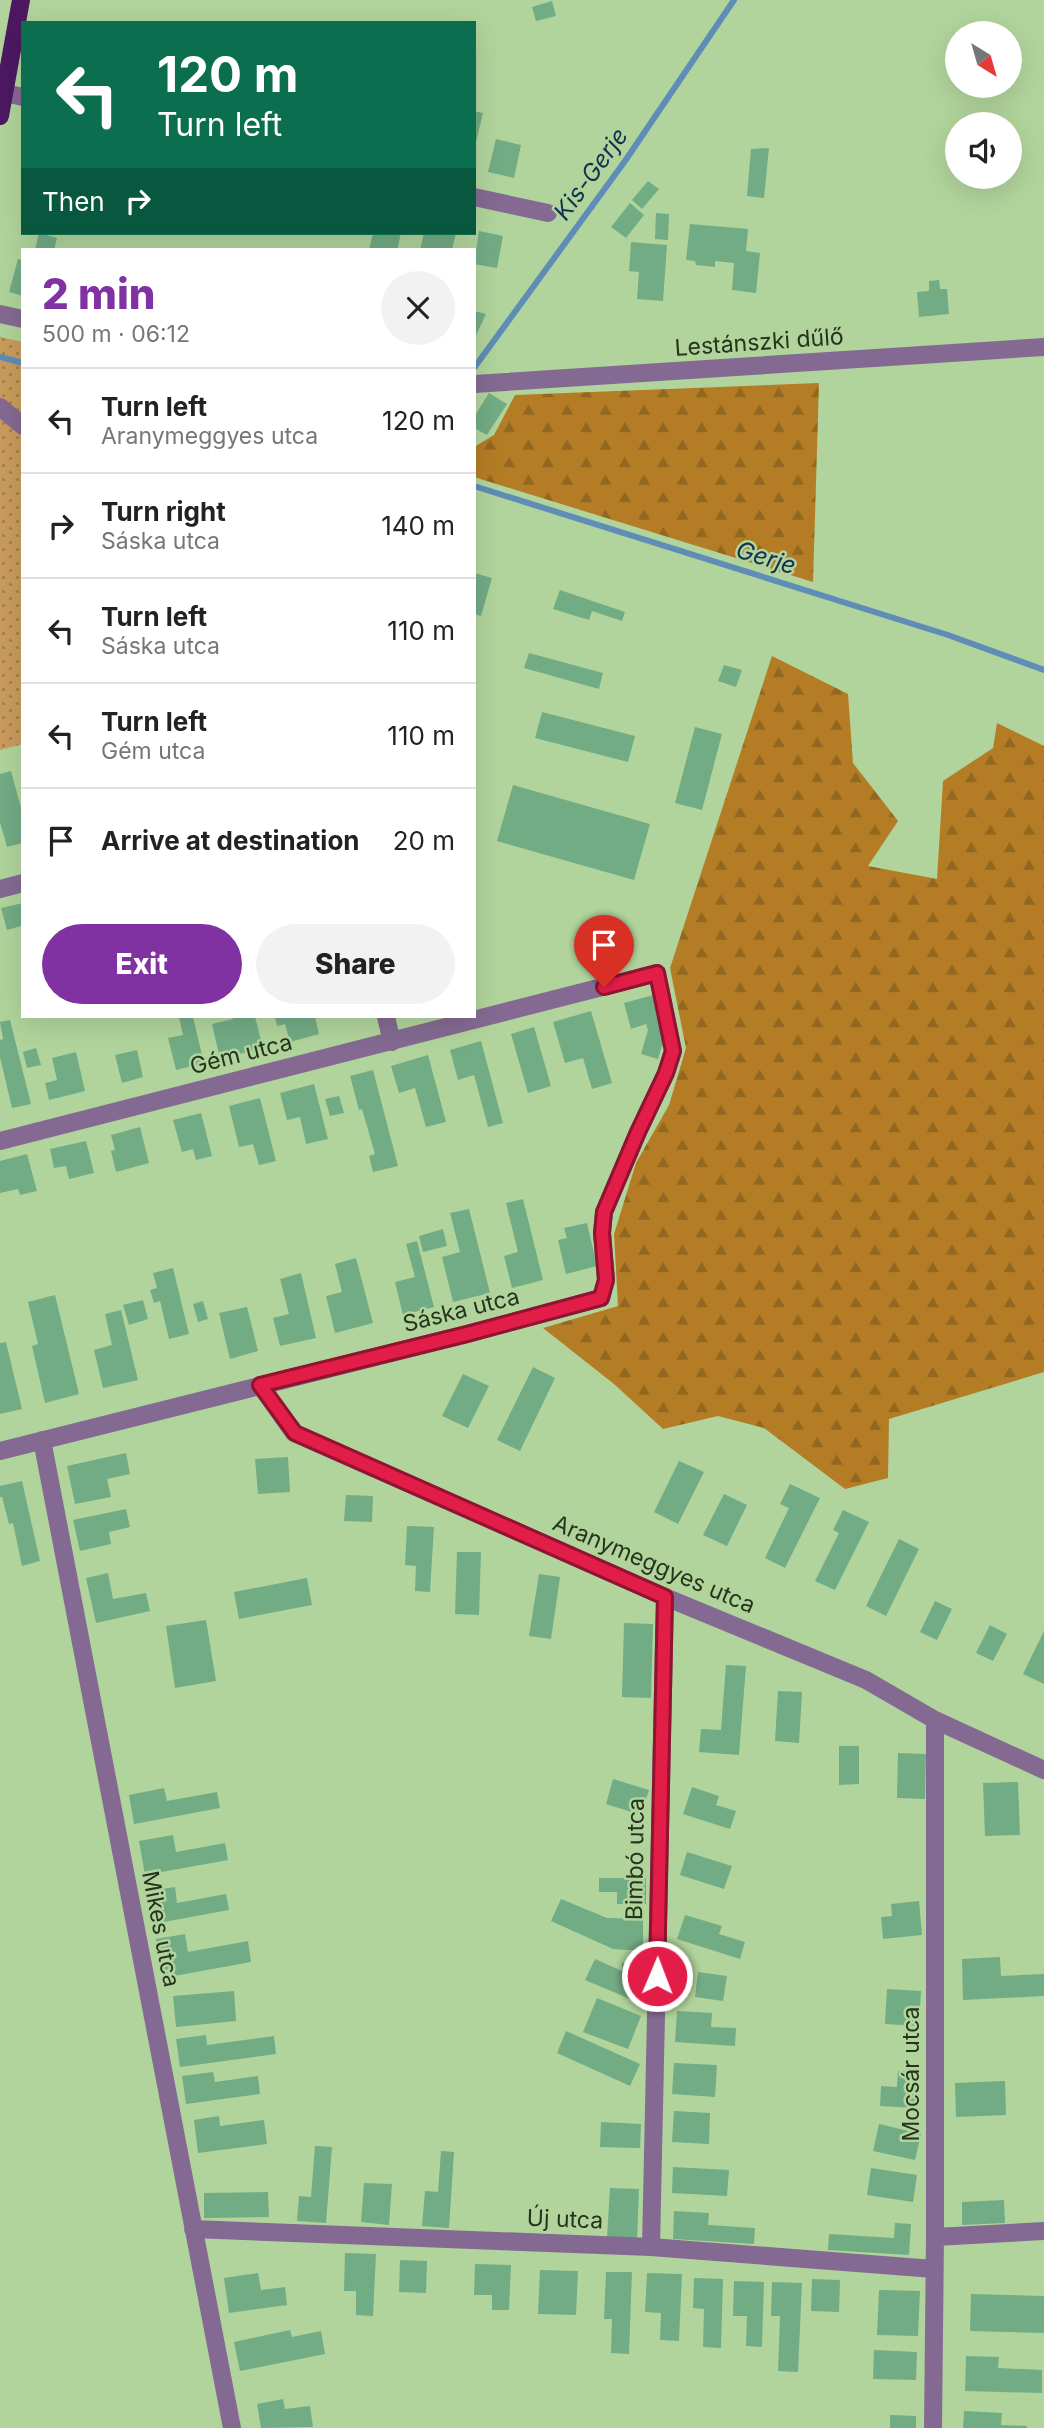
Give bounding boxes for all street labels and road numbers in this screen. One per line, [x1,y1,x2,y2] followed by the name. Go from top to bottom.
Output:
[674,322,844,362] street label: Lestánszki dűlő
[187,1028,295,1080] street label: Gém utca
[400,1282,522,1338] street label: Sáska utca
[549,1509,759,1619] street label: Aranymeggyes utca
[620,1798,650,1920] street label: Bimbó utca
[136,1869,186,1989] street label: Mikes utca
[897,2006,925,2142] street label: Mocsár utca
[526,2204,604,2234] street label: Új utca

